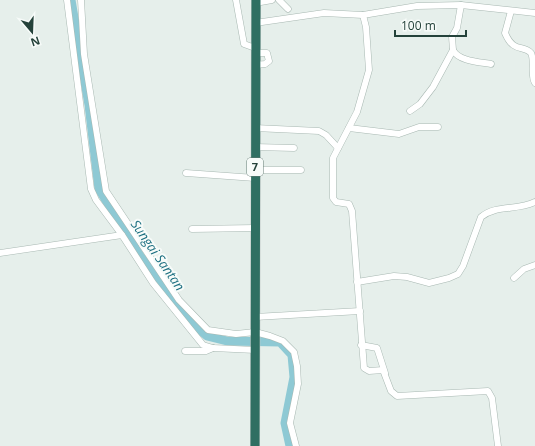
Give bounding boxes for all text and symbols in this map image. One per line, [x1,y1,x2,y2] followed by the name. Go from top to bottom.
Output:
[12,12,52,52] north arrow
[395,12,466,38] scale bar
[401,17,436,34] text: 100 m
[29,33,42,50] text: N
[247,158,263,176] road number: 7
[127,216,189,294] water label: Sungai Santan

